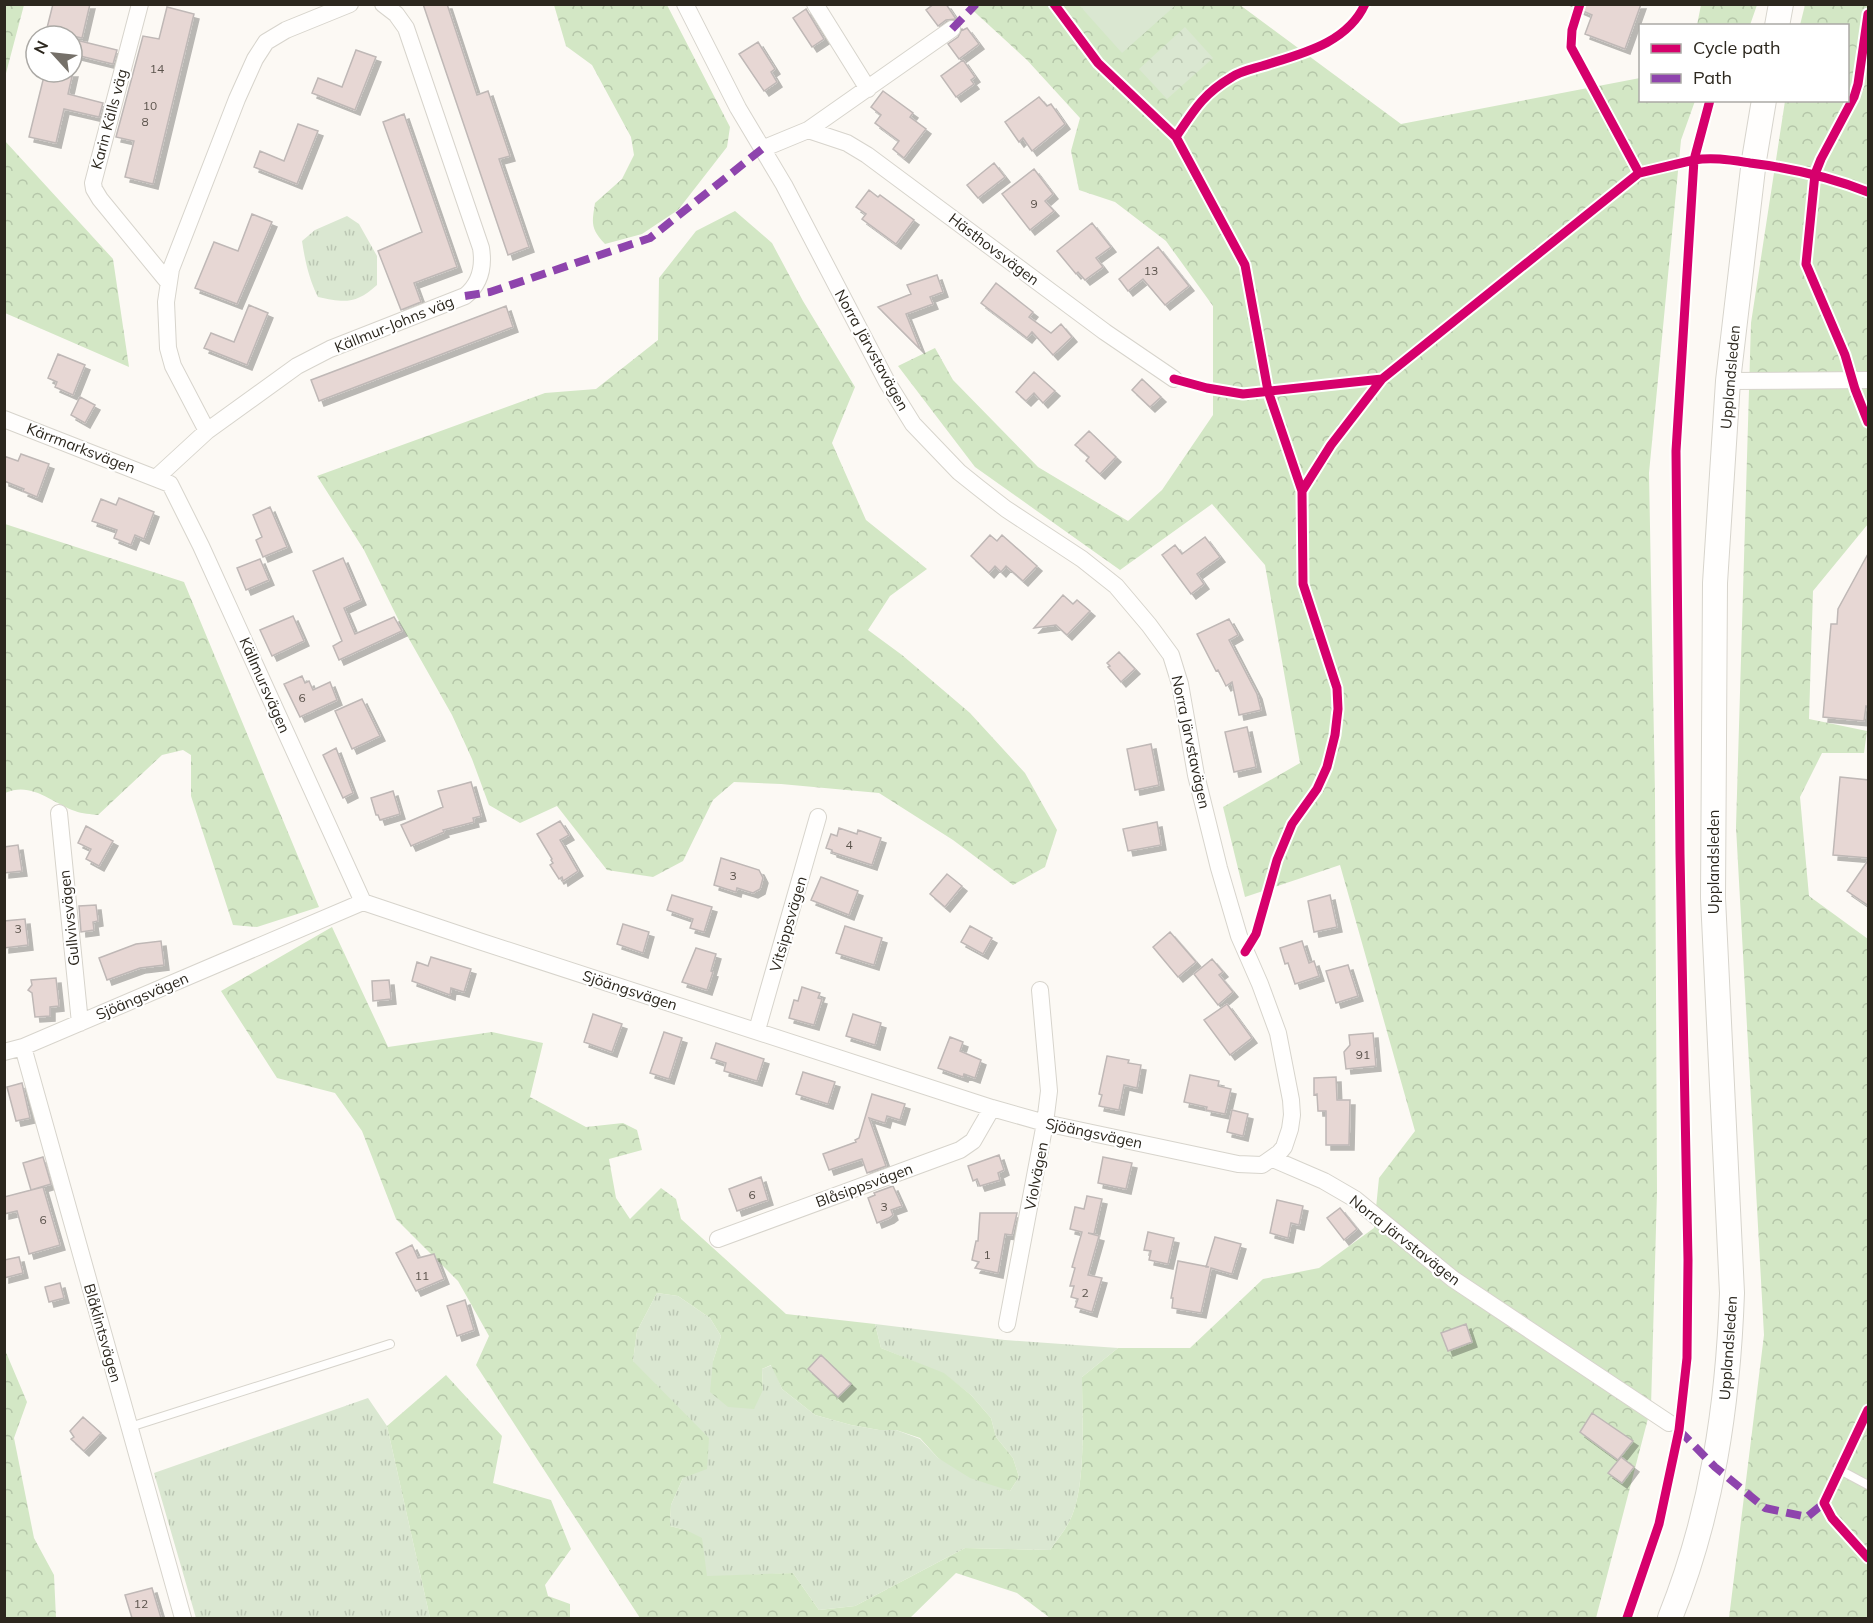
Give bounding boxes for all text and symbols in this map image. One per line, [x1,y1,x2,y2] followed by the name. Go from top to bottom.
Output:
[24,24,84,84] north arrow
[1639,24,1849,102] legend
[1693,36,1780,59] text: Cycle path
[29,37,52,57] text: N
[150,61,164,76] house number: 14
[1693,66,1732,89] text: Path
[86,67,132,171] street label: Karin Källs väg
[143,98,157,113] house number: 10
[141,114,149,129] house number: 8
[1030,196,1038,211] house number: 9
[945,209,1043,289] street label: Hästhovsvägen
[1144,263,1158,278] house number: 13
[831,286,913,414] street label: Norra Järvstavägen
[332,291,456,357] street label: Källmur-Johns väg
[1716,324,1744,430] street label: Upplandsleden
[24,419,138,477] street label: Kärrmarksvägen
[235,634,295,736] street label: Källmursvägen
[1168,674,1214,810] street label: Norra Järvstavägen
[298,690,306,705] house number: 6
[1704,810,1723,914] street label: Upplandsleden
[845,837,853,852] house number: 4
[729,868,737,883] house number: 3
[55,869,83,967] street label: Gullvivsvägen
[765,874,811,974] street label: Vitsippsvägen
[14,921,22,936] house number: 3
[580,966,680,1014] street label: Sjöängsvägen
[93,968,191,1024] street label: Sjöängsvägen
[1356,1047,1370,1062] house number: 91
[1044,1113,1144,1153] street label: Sjöängsvägen
[1020,1140,1052,1212] street label: Violvägen
[813,1159,915,1211] street label: Blåsippsvägen
[748,1187,756,1202] house number: 6
[1346,1191,1464,1289] street label: Norra Järvstavägen
[880,1199,888,1214] house number: 3
[39,1212,47,1227] house number: 6
[983,1247,991,1262] house number: 1
[415,1268,429,1283] house number: 11
[80,1281,126,1385] street label: Blåklintsvägen
[1081,1285,1089,1300] house number: 2
[1715,1295,1741,1401] street label: Upplandsleden
[134,1596,148,1611] house number: 12

